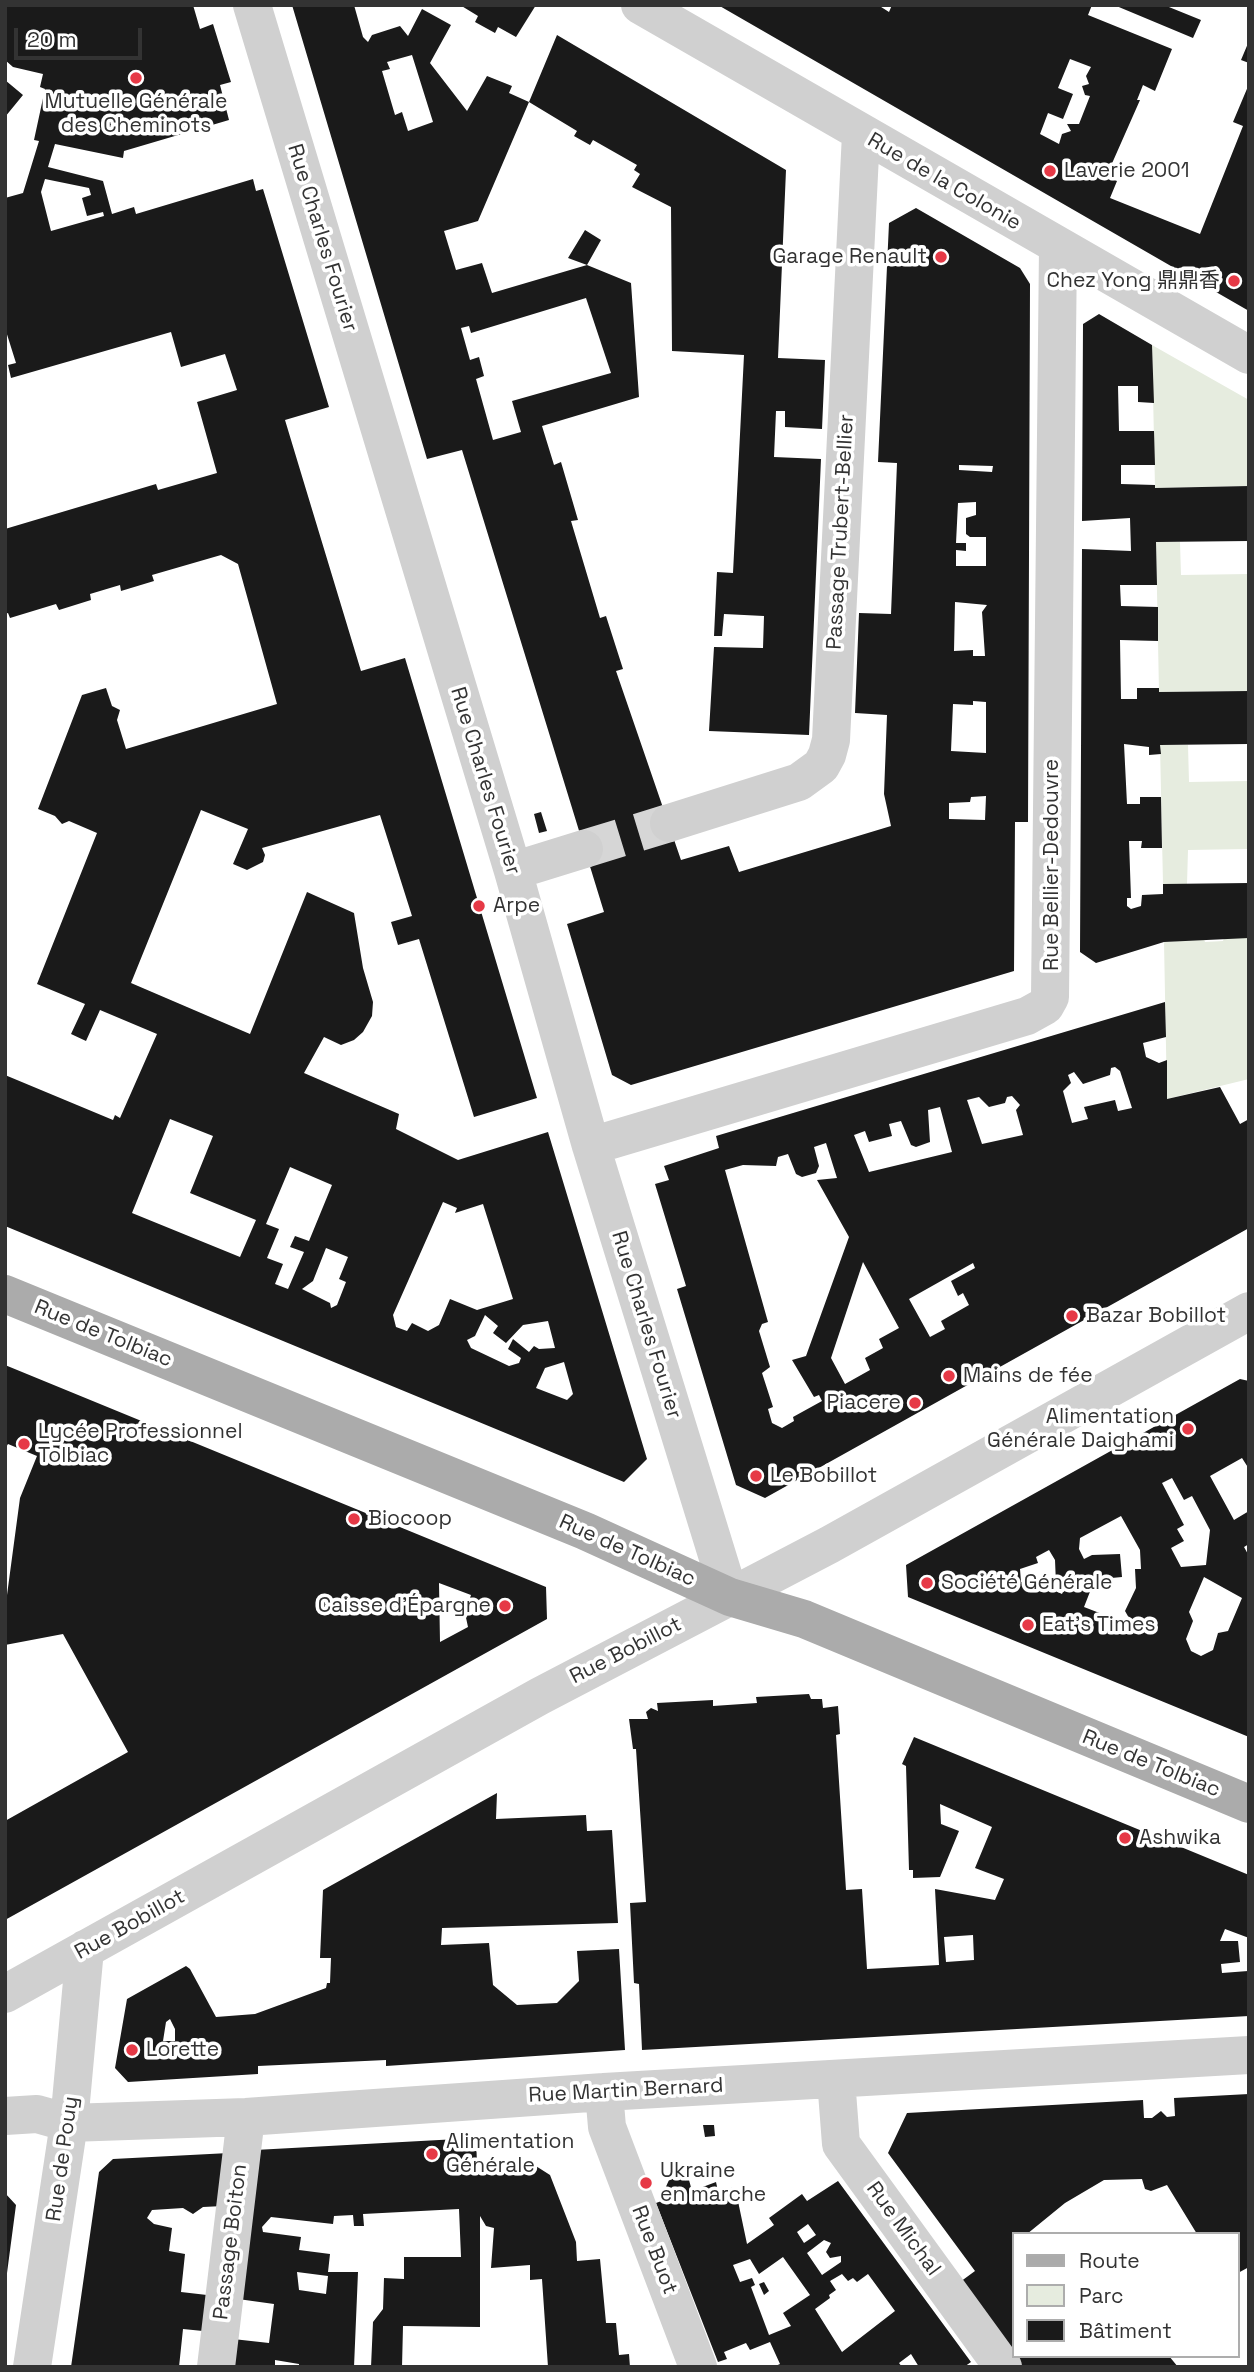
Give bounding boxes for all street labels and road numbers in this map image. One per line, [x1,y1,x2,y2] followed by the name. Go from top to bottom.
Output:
[863,128,1025,236] street label: Rue de la Colonie
[281,141,363,335] street label: Rue Charles Fourier
[822,414,860,650] street label: Passage Trubert-Bellier
[444,684,526,878] street label: Rue Charles Fourier
[1039,759,1065,971] street label: Rue Bellier-Dedouvre
[605,1228,687,1422] street label: Rue Charles Fourier
[30,1295,176,1373] street label: Rue de Tolbiac
[555,1510,699,1592] street label: Rue de Tolbiac
[566,1612,686,1690] street label: Rue Bobillot
[1078,1725,1224,1803] street label: Rue de Tolbiac
[71,1884,189,1966] street label: Rue Bobillot
[528,2073,724,2109] street label: Rue Martin Bernard
[42,2095,84,2223] street label: Rue de Pouy
[209,2163,253,2321] street label: Passage Boiton
[861,2177,945,2281] street label: Rue Michal
[626,2202,682,2298] street label: Rue Buot

